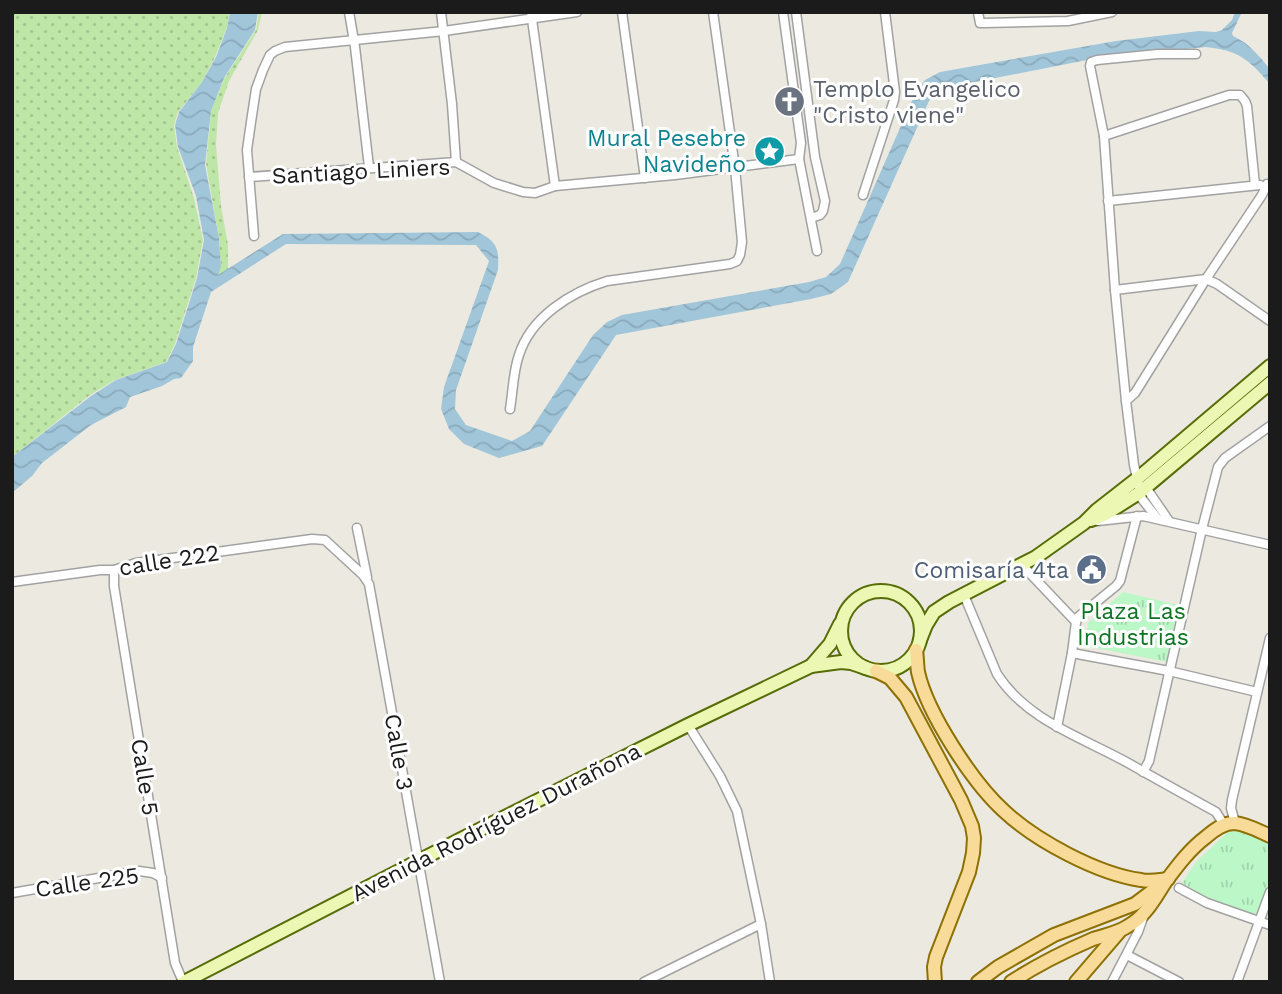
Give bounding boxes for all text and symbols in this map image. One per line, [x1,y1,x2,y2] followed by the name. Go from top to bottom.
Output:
[813,76,1021,129] place label: Templo Evangelico "Cristo viene"
[773,85,807,119] church icon: Templo Evangelico "Cristo viene"
[587,125,746,178] place label: Mural Pesebre Navideño
[752,134,786,168] place icon: Mural Pesebre Navideño
[271,153,451,190] street label: Santiago Liniers
[117,539,221,582] street label: calle 222
[1075,553,1109,587] public building icon: Comisaría 4ta
[914,557,1069,584] place label: Comisaría 4ta
[1077,598,1189,651] park label: Plaza Las Industrias
[378,712,419,793] street label: Calle 3
[125,737,164,817] street label: Calle 5
[347,737,646,907] street label: Avenida Rodríguez Durañona
[34,862,141,903] street label: Calle 225

